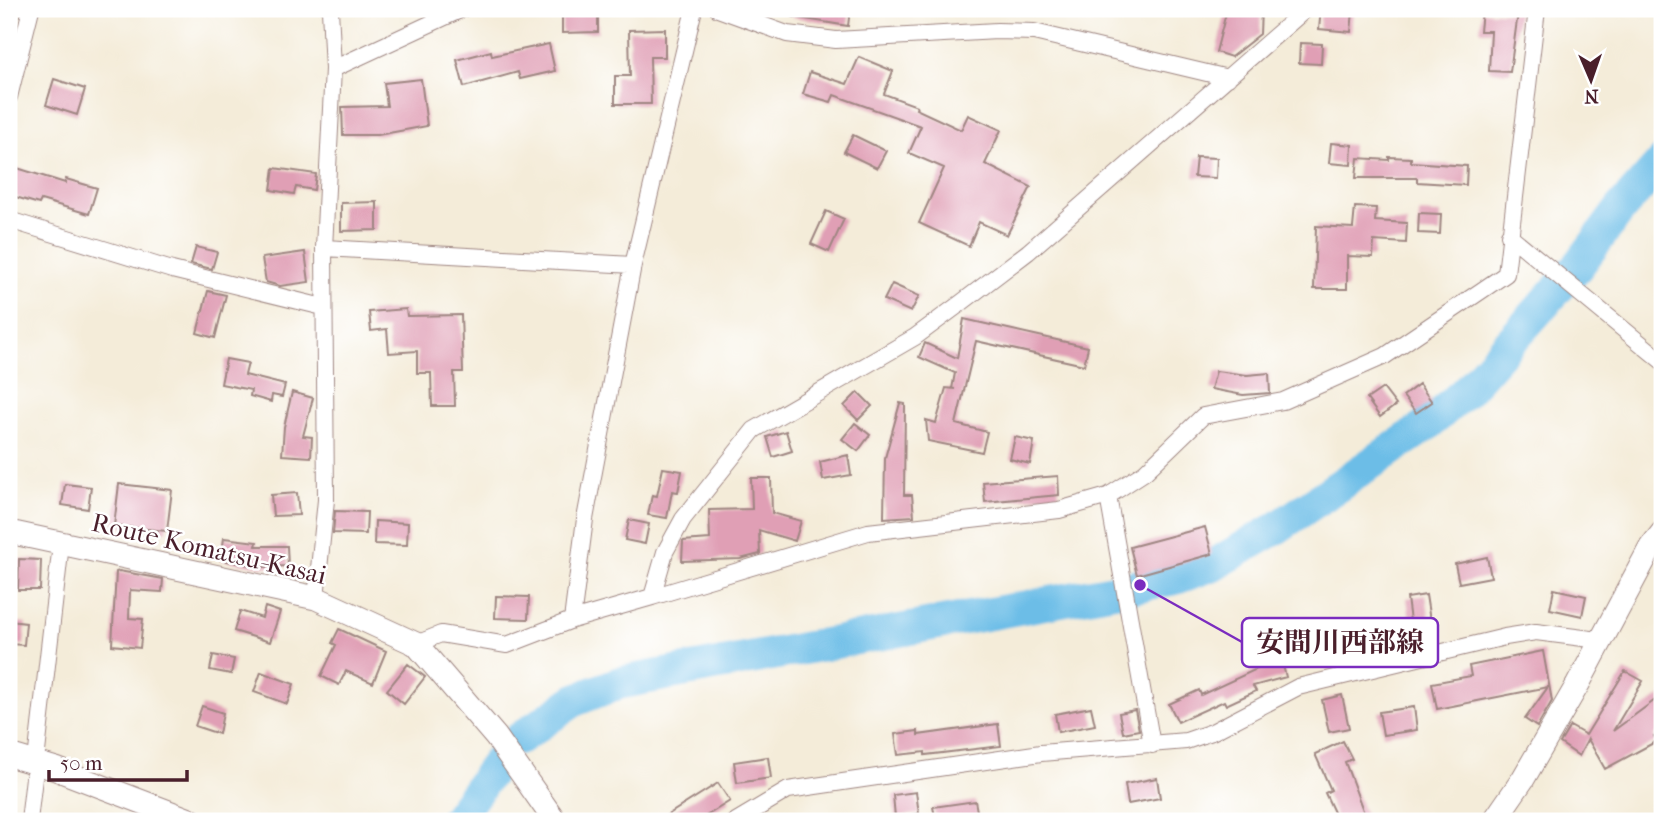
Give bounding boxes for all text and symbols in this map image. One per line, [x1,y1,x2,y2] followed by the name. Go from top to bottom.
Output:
[1556,46,1626,116] north arrow
[1583,85,1599,107] text: N
[89,507,330,591] street label: Route Komatsu-Kasai
[1242,618,1438,667] callout: 安間川西部線
[1256,626,1424,659] text: 安間川西部線
[49,739,187,783] scale bar
[60,751,103,775] text: 50 m

